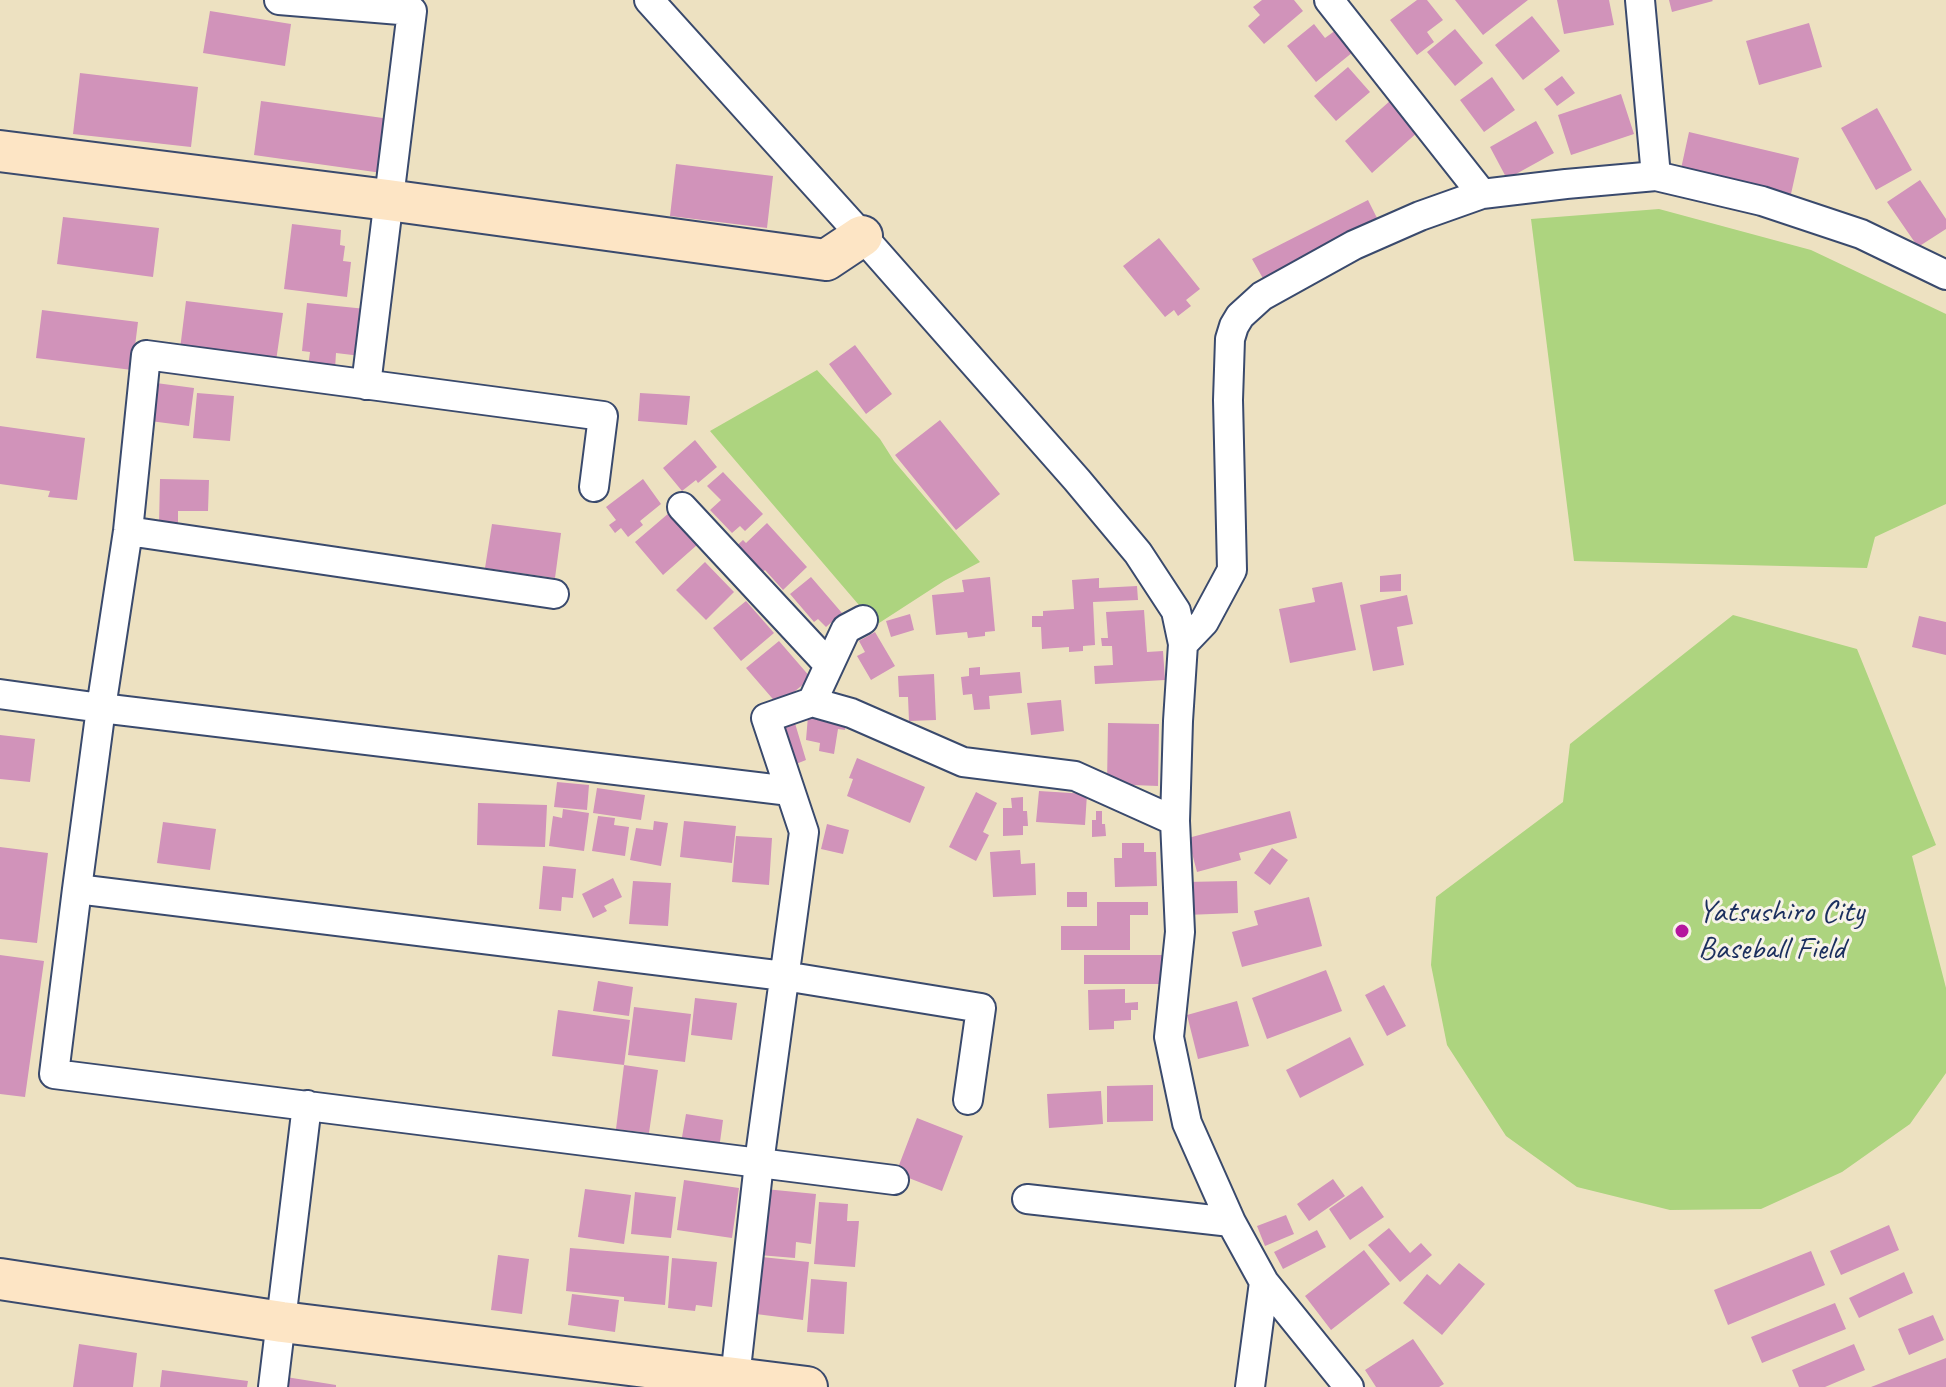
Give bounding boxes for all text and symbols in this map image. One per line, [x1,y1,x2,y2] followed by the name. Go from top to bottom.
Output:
[1698,894,1864,969] place label: Yatsushiro City Baseball Field
[1673,922,1691,940] marker: Yatsushiro City Baseball Field

